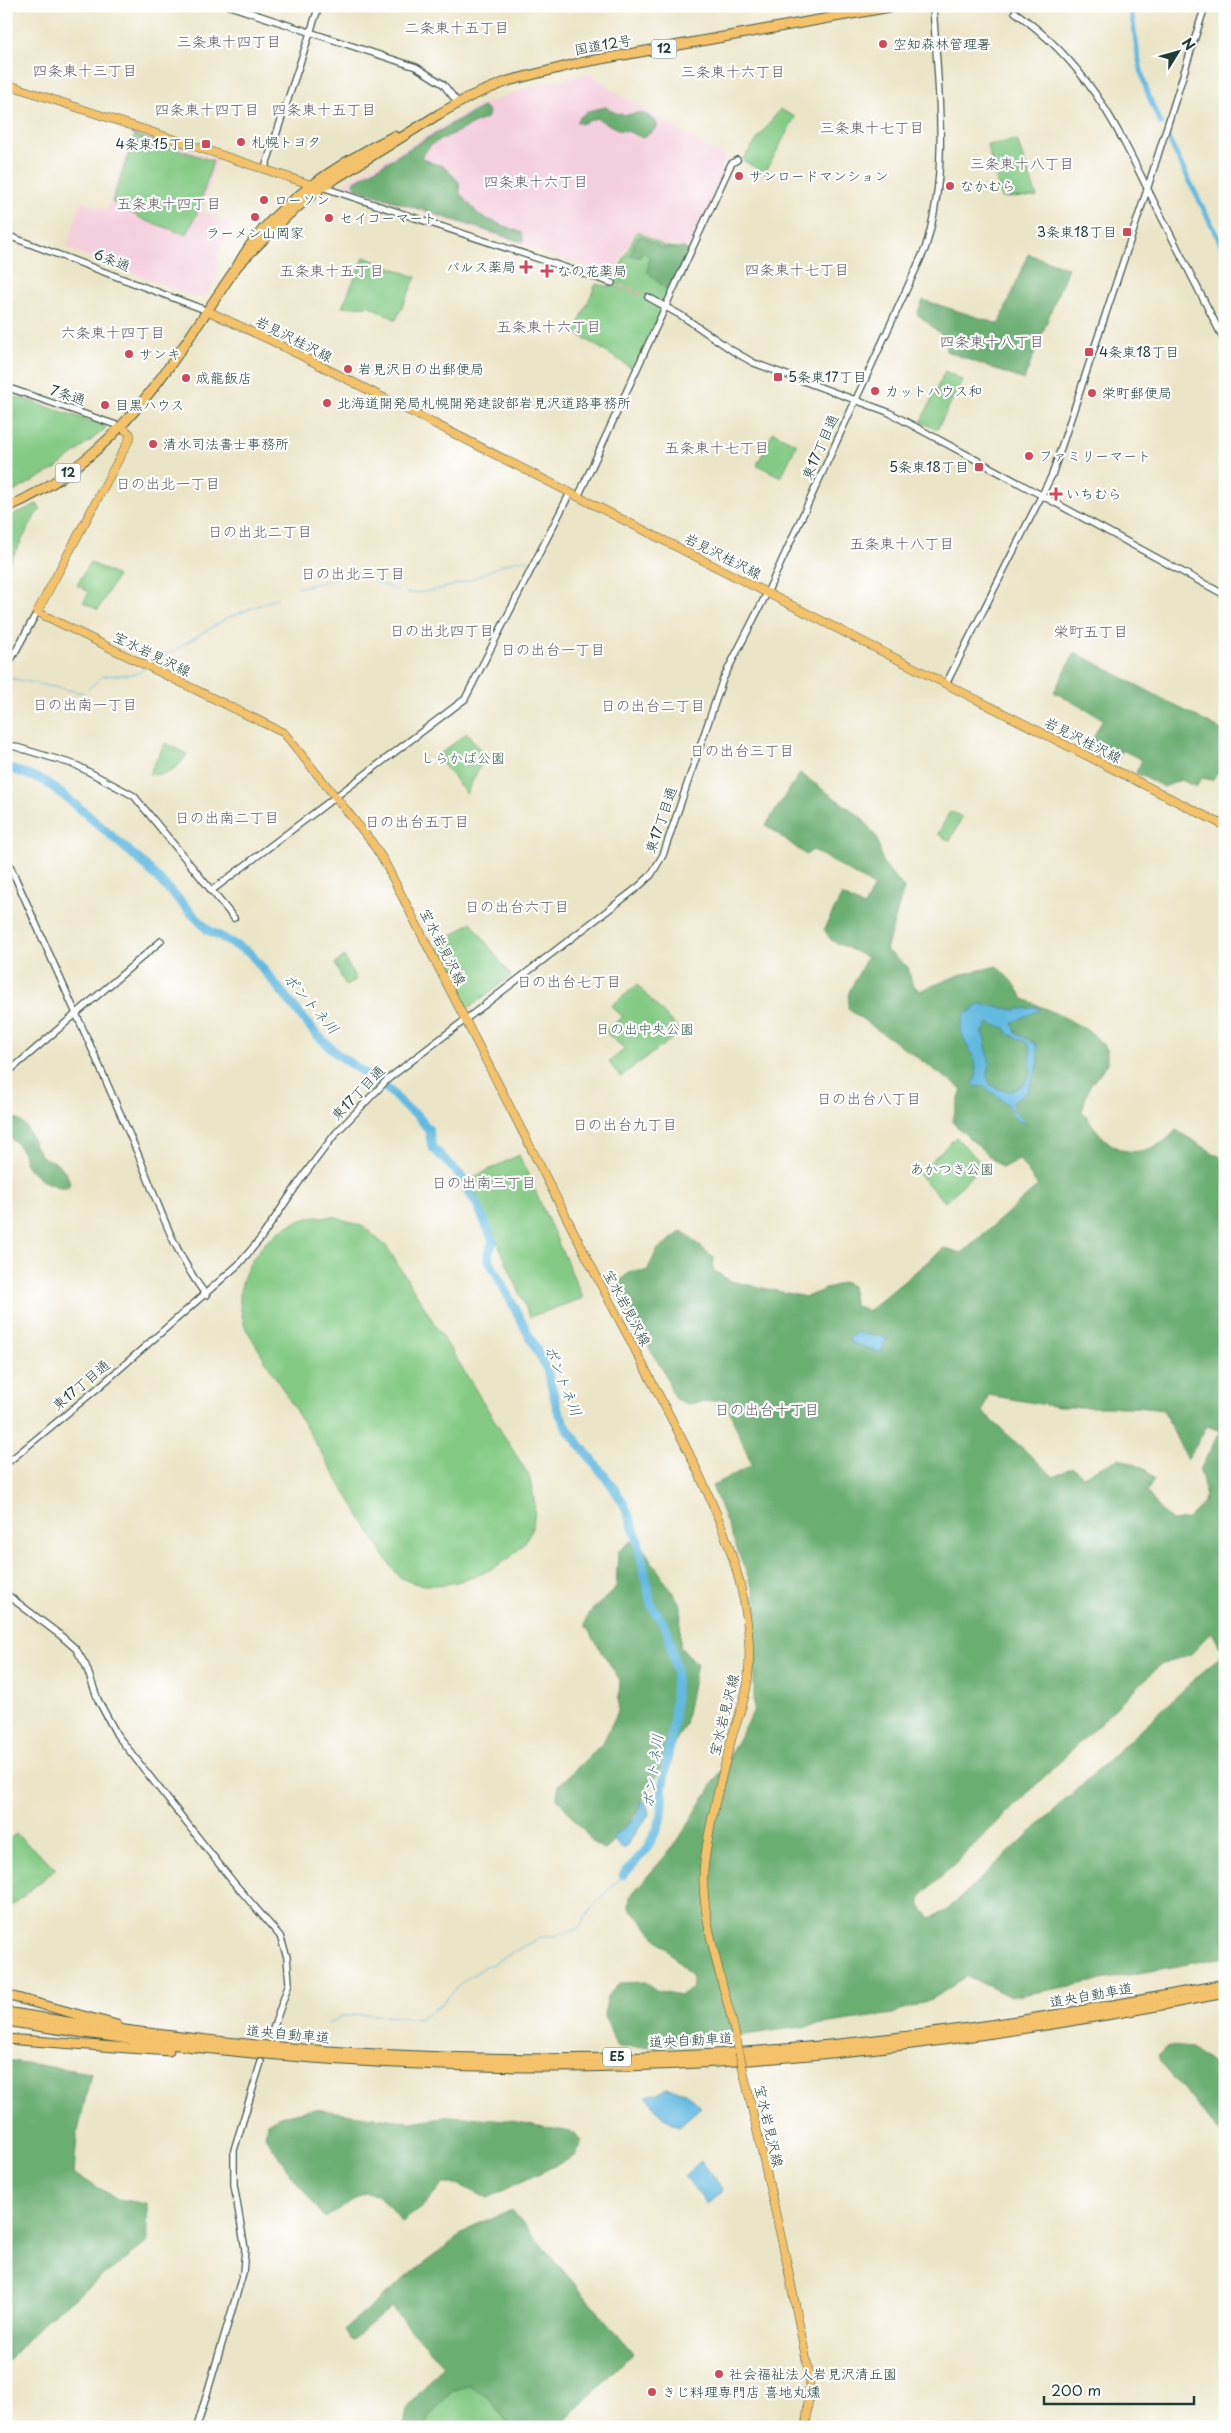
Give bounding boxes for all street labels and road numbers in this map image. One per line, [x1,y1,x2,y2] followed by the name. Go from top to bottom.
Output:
[572,29,633,60] street label: 国道12号
[652,40,676,59] road number: 12
[91,243,134,276] street label: 6条通
[252,310,336,367] street label: 岩見沢桂沢線
[48,379,89,410] street label: 7条通
[796,411,843,483] street label: 東17丁目通
[56,463,80,482] road number: 12
[681,527,765,584] street label: 岩見沢桂沢線
[110,626,195,681] street label: 宝水岩見沢線
[1041,711,1125,768] street label: 岩見沢桂沢線
[639,783,682,856] street label: 東17丁目通
[415,905,472,989] street label: 宝水岩見沢線
[326,1060,389,1125] street label: 東17丁目通
[598,1266,656,1350] street label: 宝水岩見沢線
[47,1354,114,1415] street label: 東17丁目通
[703,1672,744,1758] street label: 宝水岩見沢線
[1048,1977,1134,2012] street label: 道央自動車道
[245,2019,331,2048] street label: 道央自動車道
[648,2027,733,2052] street label: 道央自動車道
[603,2048,631,2066] road number: E5
[750,2083,789,2169] street label: 宝水岩見沢線

